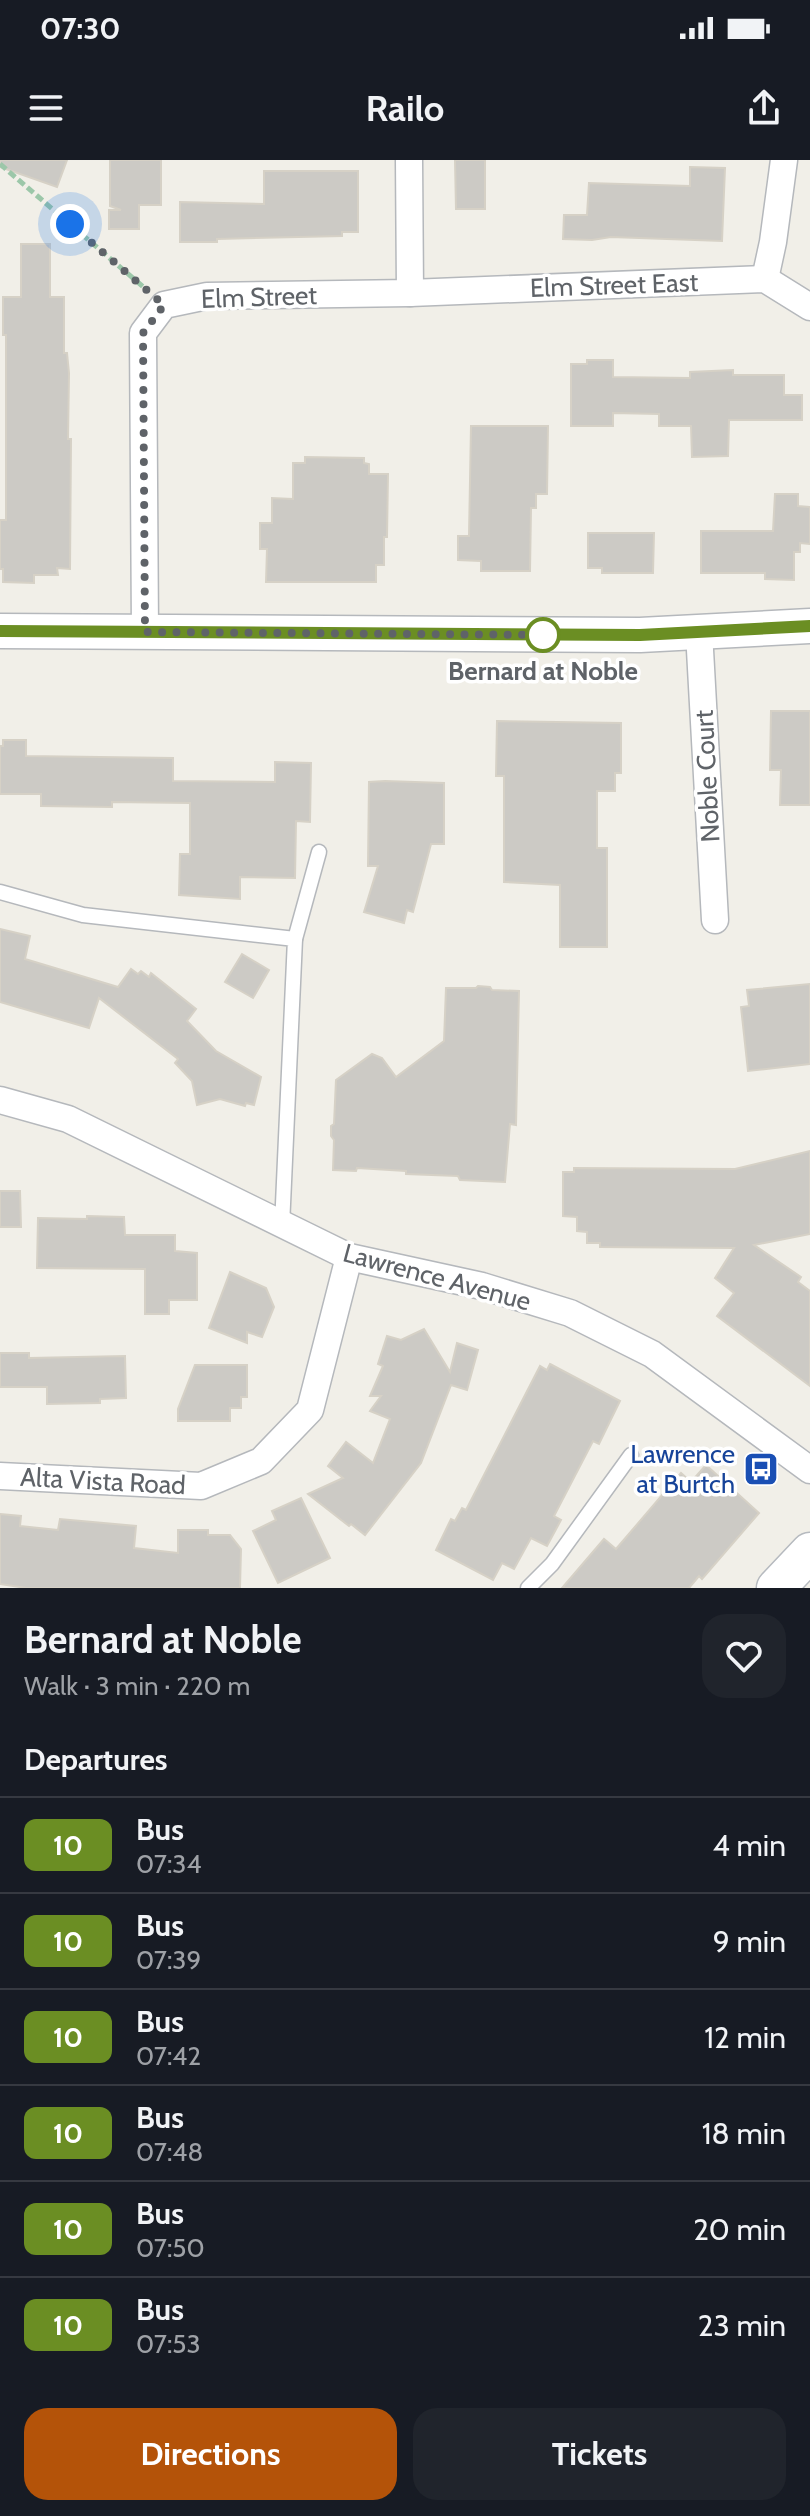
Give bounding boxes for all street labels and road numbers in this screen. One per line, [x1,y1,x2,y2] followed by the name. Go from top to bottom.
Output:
[529,266,699,304] street label: Elm Street East
[200,279,318,315] street label: Elm Street
[688,709,726,843] street label: Noble Court
[340,1237,534,1317] street label: Lawrence Avenue
[19,1461,187,1501] street label: Alta Vista Road

